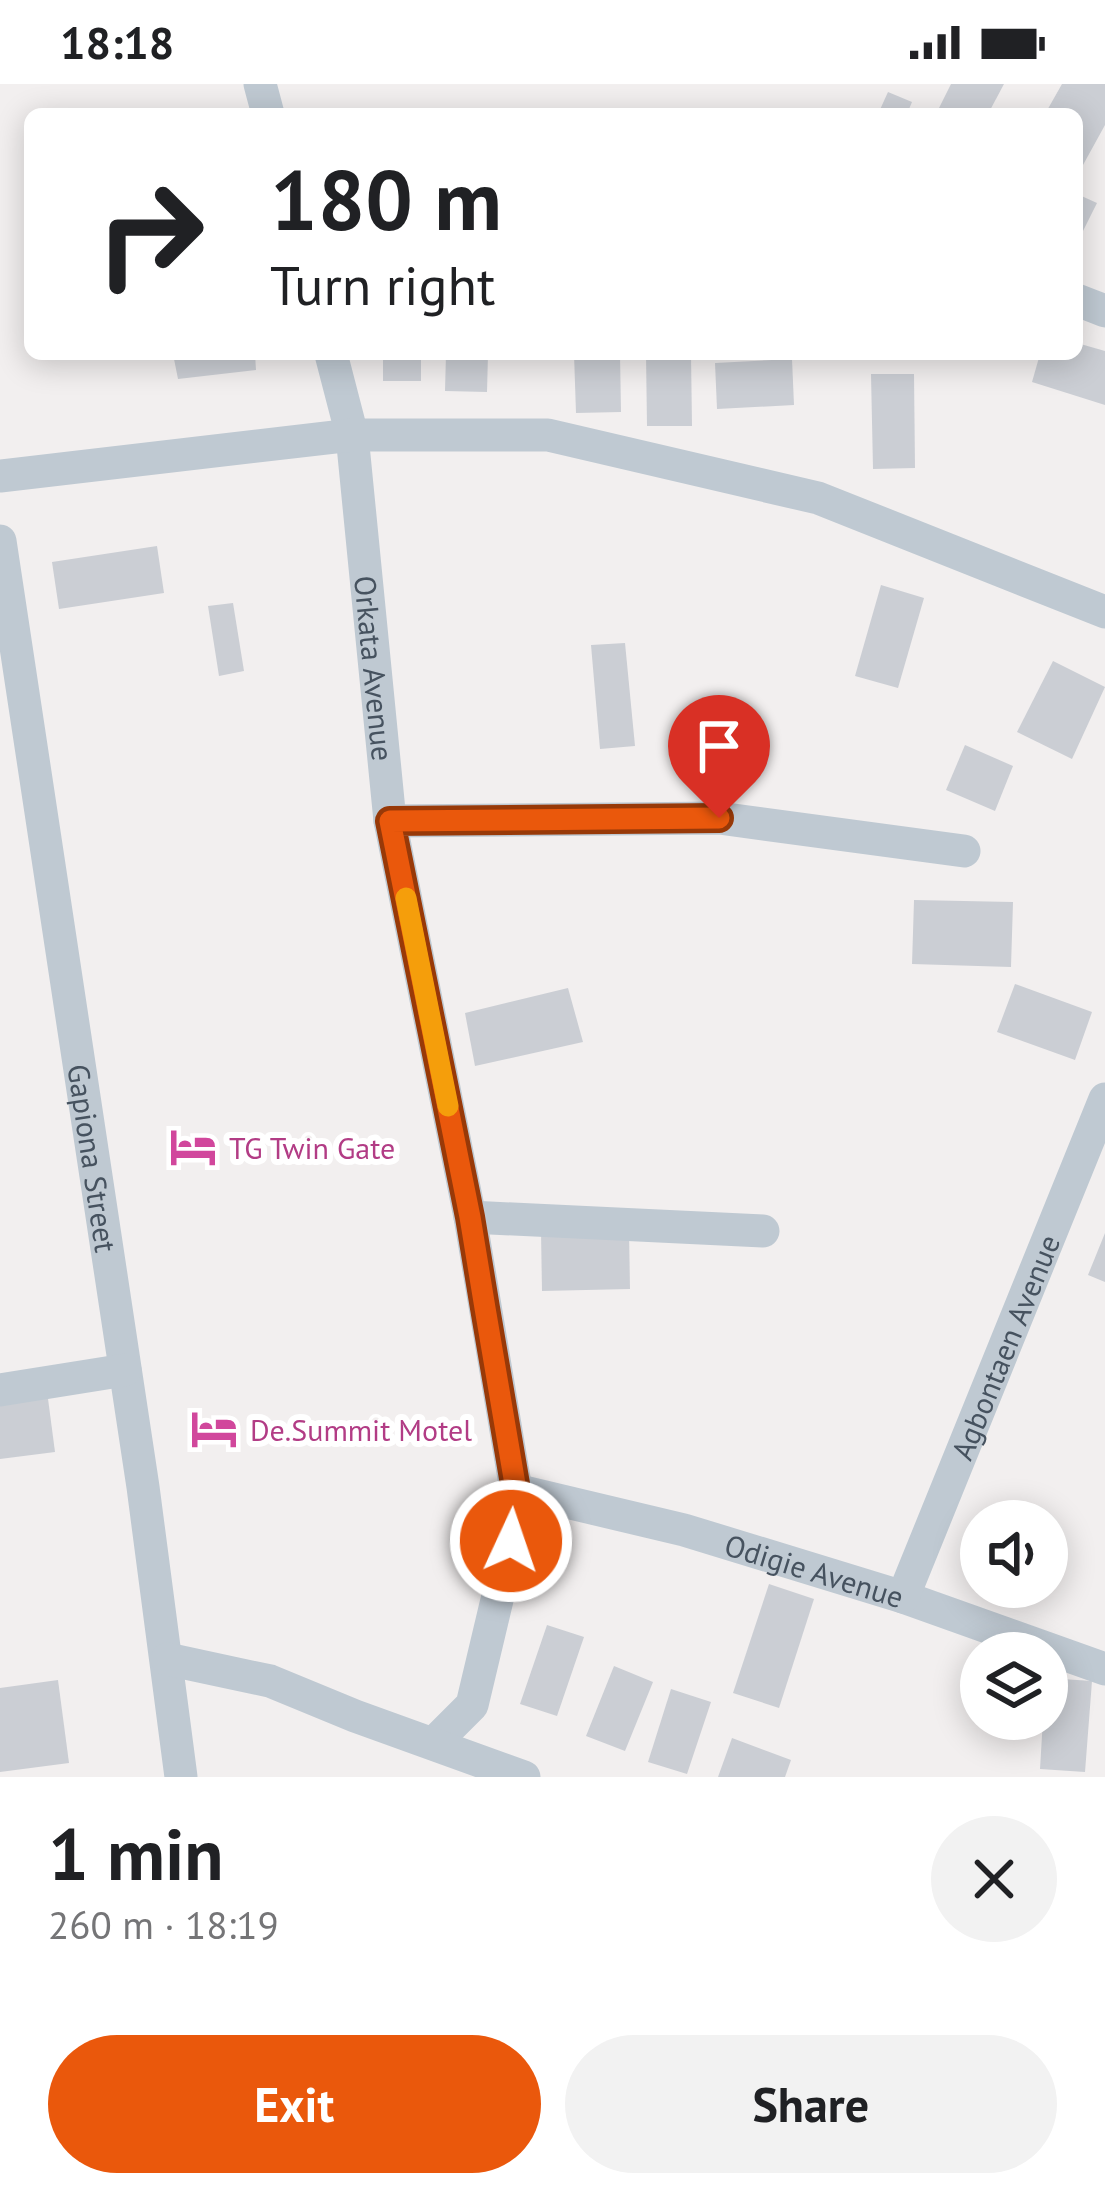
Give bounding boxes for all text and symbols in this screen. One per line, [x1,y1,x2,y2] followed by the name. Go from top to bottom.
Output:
[60,13,174,71] text: 18:18
[270,144,502,253] text: 180 m
[72,156,228,312] icon: right
[270,250,495,320] text: Turn right
[346,574,403,763] street label: Orkata Avenue
[668,695,770,818] pin
[686,713,752,779] icon: arrive
[60,1061,127,1255] street label: Gapiona Street
[168,1122,218,1172] hotel icon: TG Twin Gate
[229,1128,395,1167] place label: TG Twin Gate
[941,1228,1068,1465] street label: Agbontaen Avenue
[189,1404,239,1454] hotel icon: De.Summit Motel
[250,1410,472,1449] place label: De.Summit Motel
[448,1478,574,1604] position arrow
[960,1500,1068,1740] map controls
[960,1500,1068,1608] button: sound
[720,1524,908,1616] street label: Odigie Avenue
[960,1632,1068,1740] button: layers
[48,1807,224,1900] text: 1 min
[931,1816,1057,1942] button: close
[48,1899,279,1950] text: 260 m · 18:19
[48,2035,541,2173] button: Exit
[565,2035,1057,2173] button: Share

